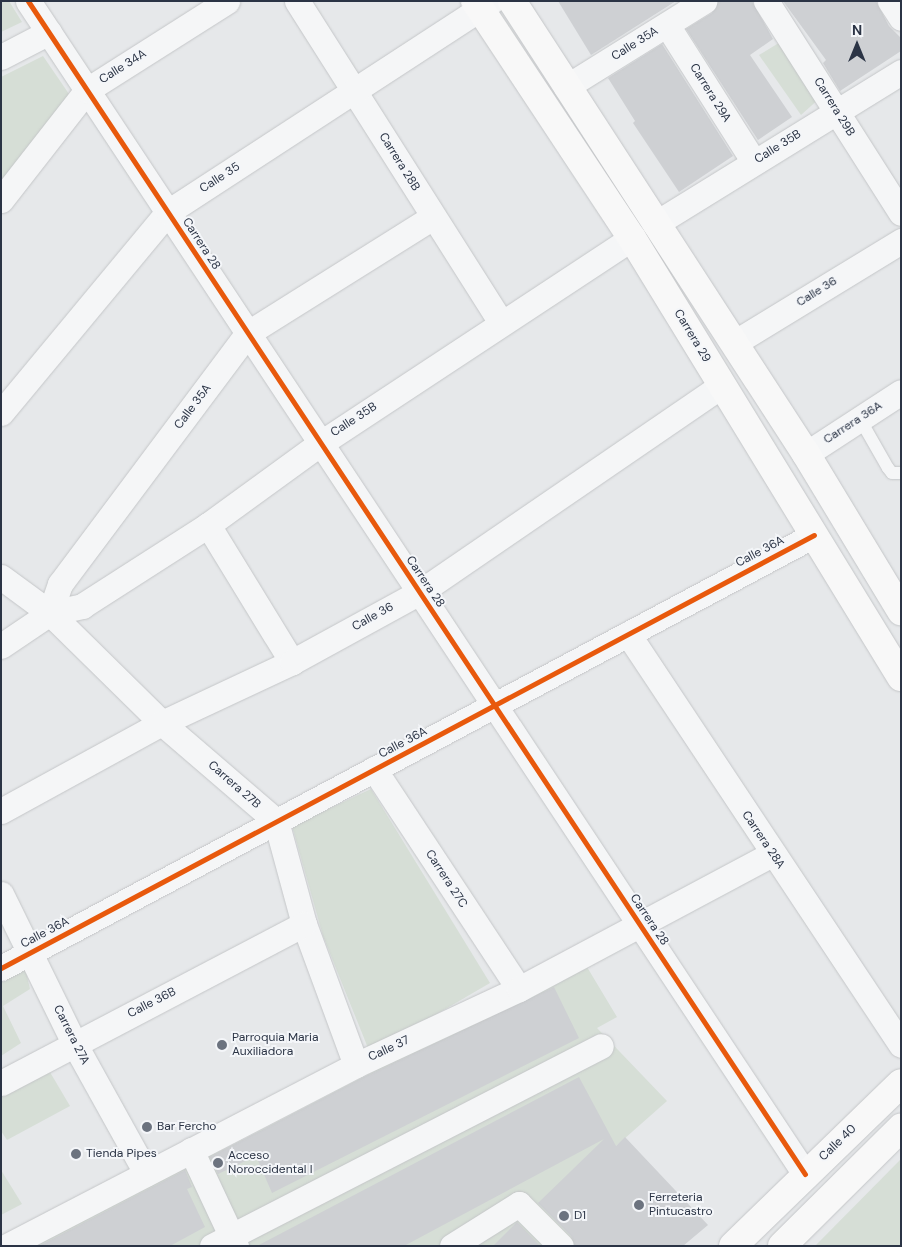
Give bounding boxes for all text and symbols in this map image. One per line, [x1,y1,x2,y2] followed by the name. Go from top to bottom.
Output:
[832,20,882,70] north arrow
[852,21,862,39] text: N
[609,24,661,64] street label: Calle 35A
[97,47,149,87] street label: Calle 34A
[686,61,734,125] street label: Carrera 29A
[810,75,858,139] street label: Carrera 29B
[752,127,804,167] street label: Calle 35B
[375,130,423,194] street label: Carrera 28B
[197,160,243,196] street label: Calle 35
[179,215,223,273] street label: Carrera 28
[794,274,840,310] street label: Calle 36
[671,307,713,365] street label: Carrera 29
[171,382,215,432] street label: Calle 35A
[821,399,885,447] street label: Carrera 36A
[328,400,380,440] street label: Calle 35B
[733,533,787,571] street label: Calle 36A
[403,554,447,610] street label: Carrera 28
[350,600,396,634] street label: Calle 36
[376,724,430,762] street label: Calle 36A
[205,758,263,812] street label: Carrera 27B
[738,808,788,872] street label: Carrera 28A
[422,847,470,911] street label: Carrera 27C
[627,892,671,948] street label: Carrera 28
[18,914,72,952] street label: Calle 36A
[125,985,179,1021] street label: Calle 36B
[50,1003,92,1067] street label: Carrera 27A
[232,1031,318,1059] place label: Parroquia Maria Auxiliadora
[366,1033,412,1065] street label: Calle 37
[216,1039,228,1051] marker: Parroquia Maria Auxiliadora
[157,1120,216,1134] place label: Bar Fercho
[141,1121,153,1133] marker: Bar Fercho
[816,1122,860,1164] street label: Calle 40
[86,1147,157,1161] place label: Tienda Pipes
[70,1148,82,1160] marker: Tienda Pipes
[228,1149,312,1177] place label: Acceso Noroccidental I
[212,1157,224,1169] marker: Acceso Noroccidental I
[649,1191,712,1219] place label: Ferreteria Pintucastro
[633,1199,645,1211] marker: Ferreteria Pintucastro
[574,1209,586,1223] place label: D1
[558,1210,570,1222] marker: D1

